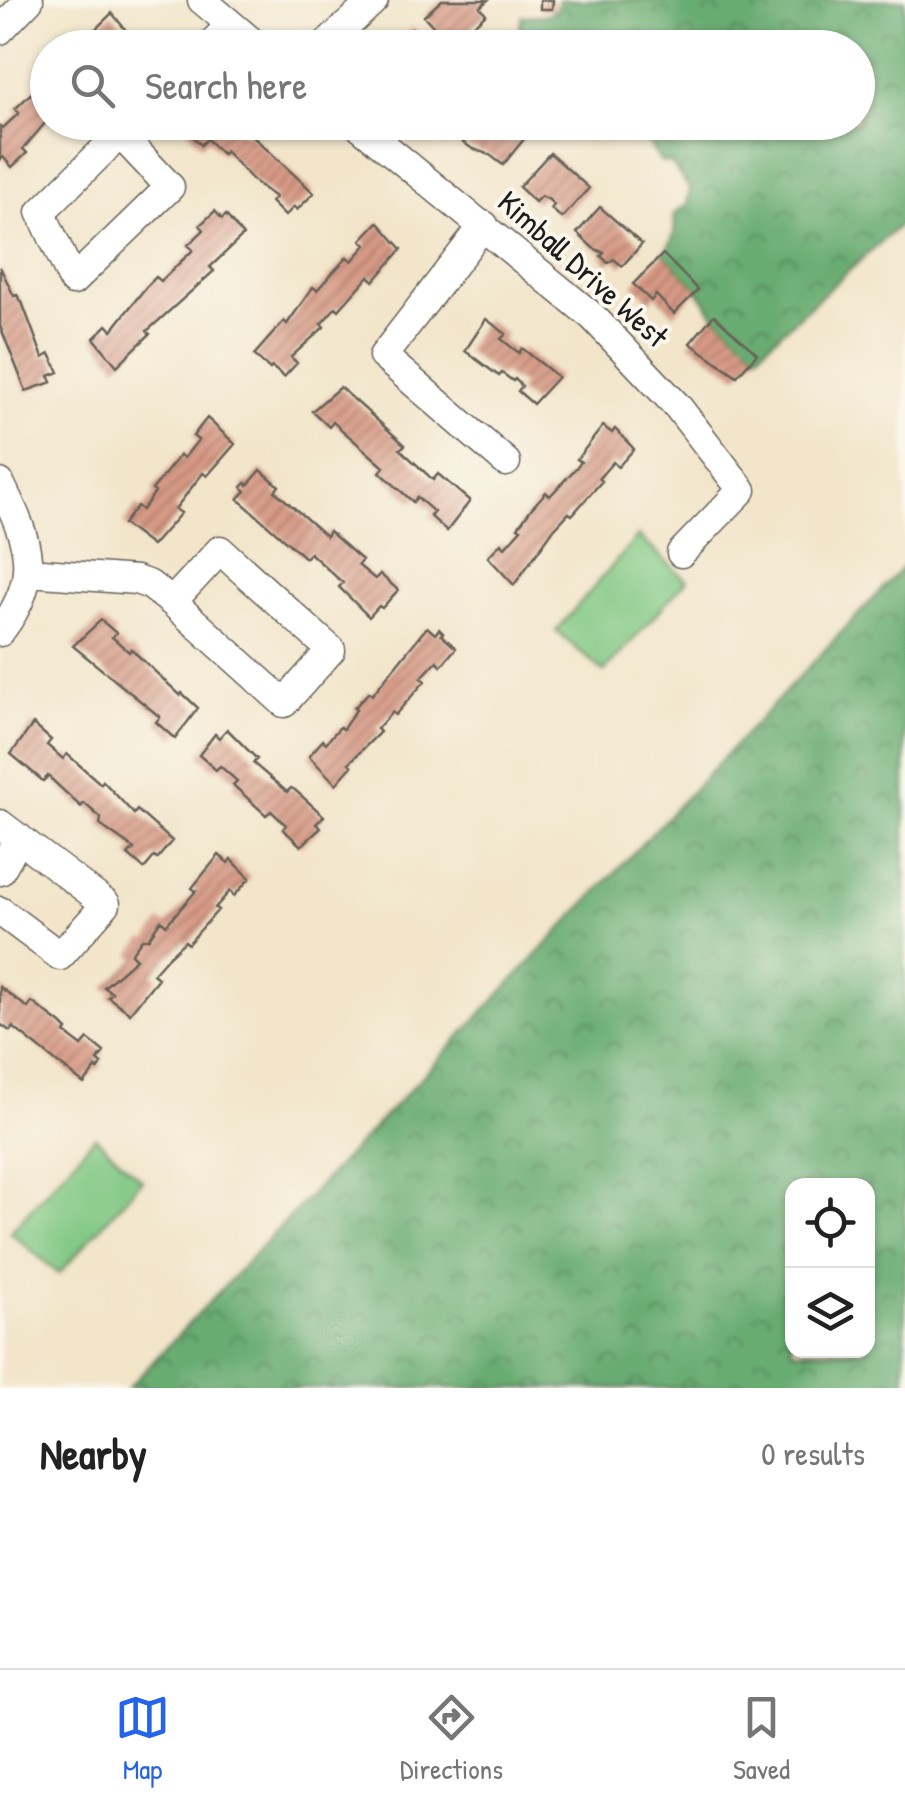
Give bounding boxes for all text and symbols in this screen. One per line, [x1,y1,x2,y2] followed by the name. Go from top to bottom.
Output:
[30,30,875,140] search box
[65,58,120,113] icon: search
[145,59,307,111] text: Search here
[489,180,679,358] street label: Kimball Drive West
[785,1178,875,1358] map controls
[785,1178,875,1268] button: locate
[785,1268,875,1358] button: layers
[40,1425,147,1482] text: Nearby
[761,1432,865,1475] text: 0 results
[115,1690,170,1788] tab: Map
[400,1690,503,1788] tab: Directions
[733,1690,790,1788] tab: Saved

